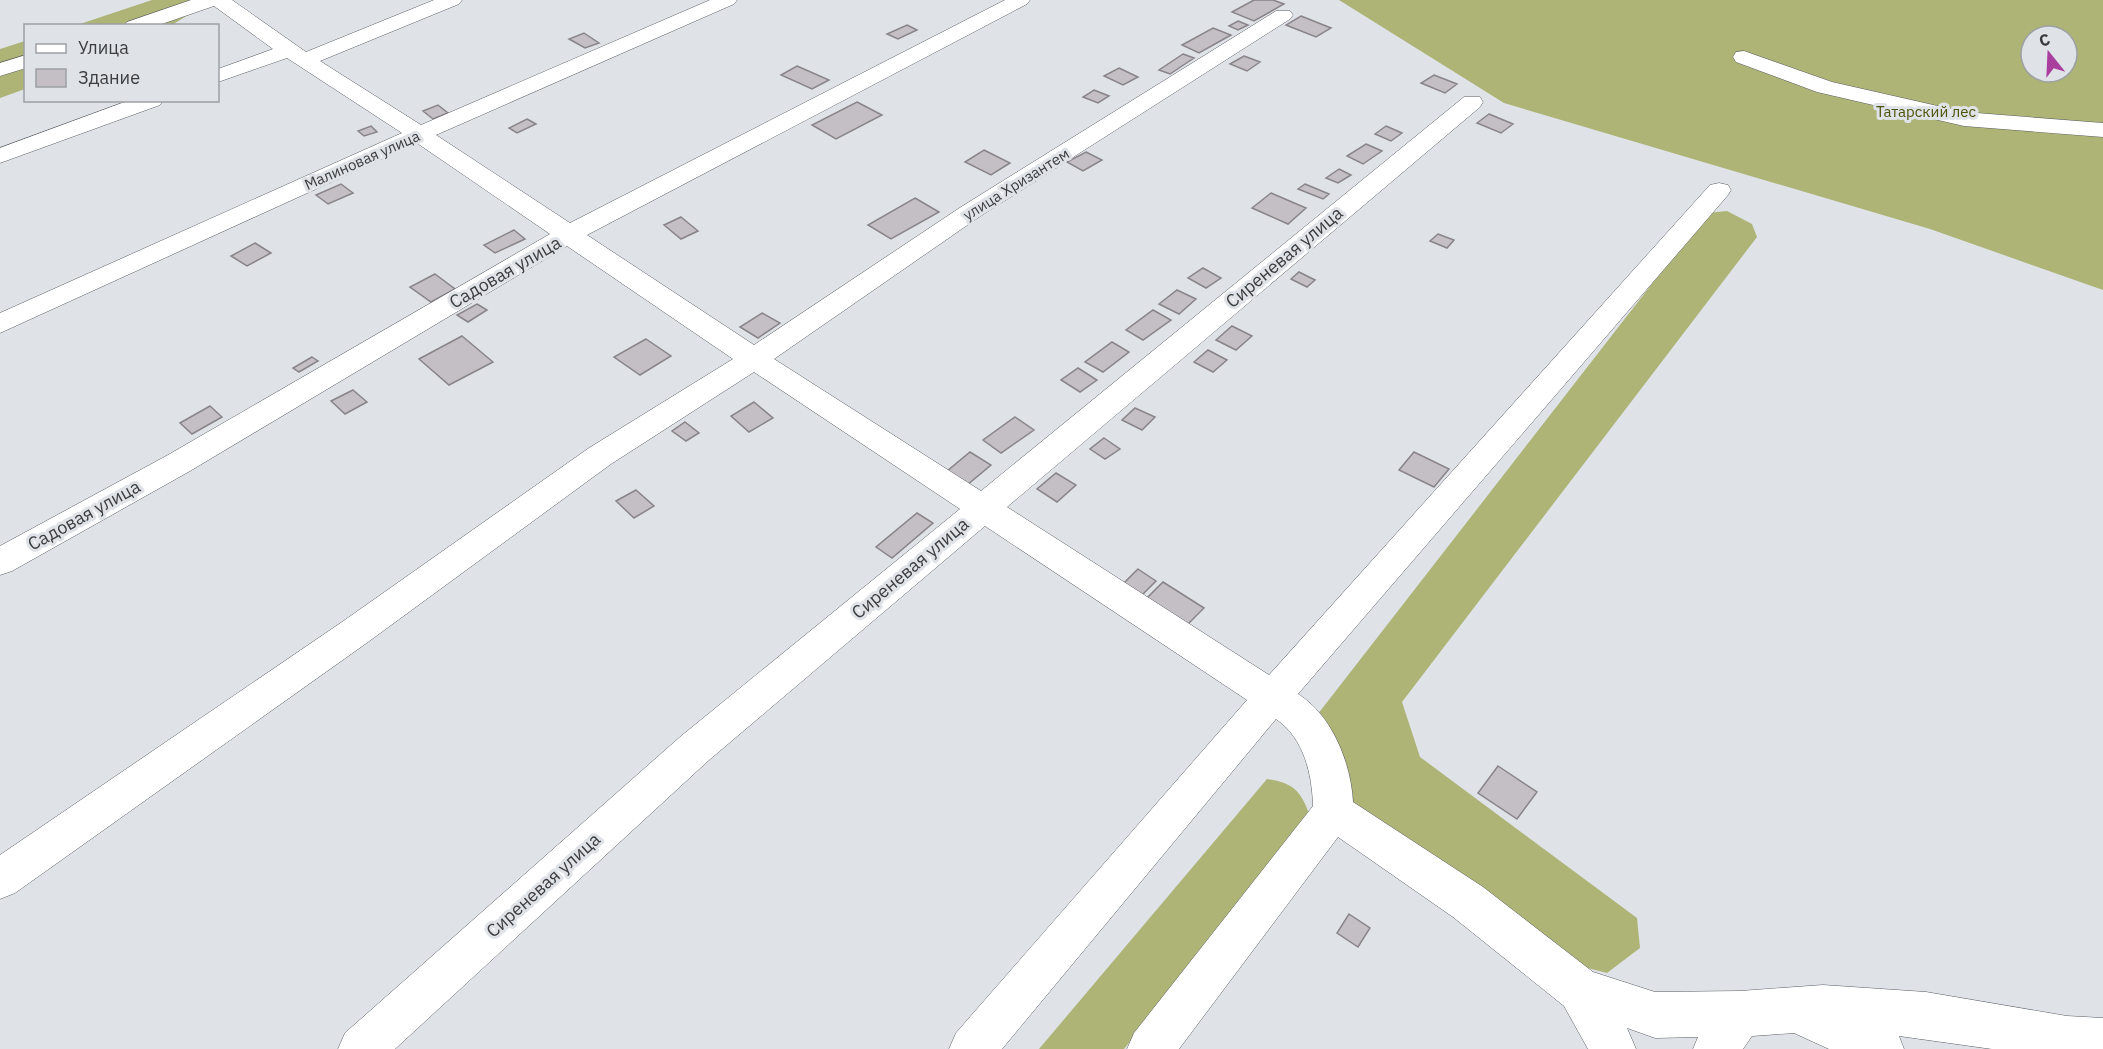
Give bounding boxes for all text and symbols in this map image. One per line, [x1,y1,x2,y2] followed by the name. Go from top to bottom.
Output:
[24,24,219,102] legend
[2019,24,2079,84] north arrow
[2036,29,2052,51] text: С
[78,36,129,59] text: Улица
[78,66,140,89] text: Здание
[1876,102,1976,121] park label: Татарский лес
[301,126,423,194] street label: Малиновая улица
[959,144,1073,224] street label: улица Хризантем
[1221,201,1348,313] street label: Сиреневая улица
[445,231,565,313] street label: Садовая улица
[24,474,145,555] street label: Садовая улица
[847,512,974,624] street label: Сиреневая улица
[481,827,605,942] street label: Сиреневая улица

